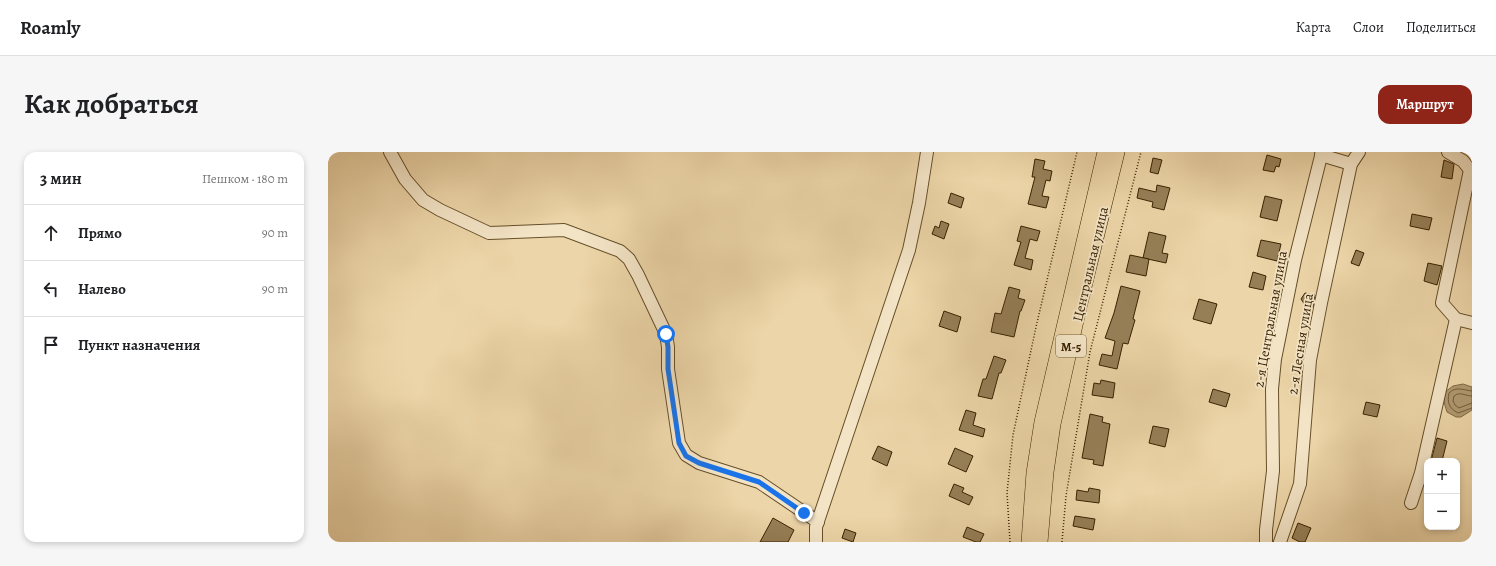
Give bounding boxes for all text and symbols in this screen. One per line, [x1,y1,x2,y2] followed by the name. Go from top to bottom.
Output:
[20,15,80,41] text: Roamly
[1296,18,1331,37] text: Карта
[1353,18,1384,37] text: Слои
[1406,18,1476,37] text: Поделиться
[24,85,199,123] text: Как добраться
[1378,85,1472,124] button: Маршрут
[40,167,82,190] text: 3 мин
[202,170,288,187] text: Пешком · 180 m
[1068,204,1113,323] street label: Центральная улица
[40,222,62,244] icon: ahead
[78,223,122,243] text: Прямо
[262,224,288,241] text: 90 m
[1249,249,1292,389] street label: 2-я Центральная улица
[40,278,62,300] icon: left
[78,279,126,299] text: Налево
[262,280,288,297] text: 90 m
[1283,291,1318,396] street label: 2-я Лесная улица
[657,325,675,343] route start
[40,334,62,356] icon: arrive
[78,335,200,355] text: Пункт назначения
[1056,335,1086,357] road number: М-5
[1424,458,1460,530] map controls
[1424,458,1460,494] button: +
[1424,494,1460,530] button: −
[795,504,813,522] route end

